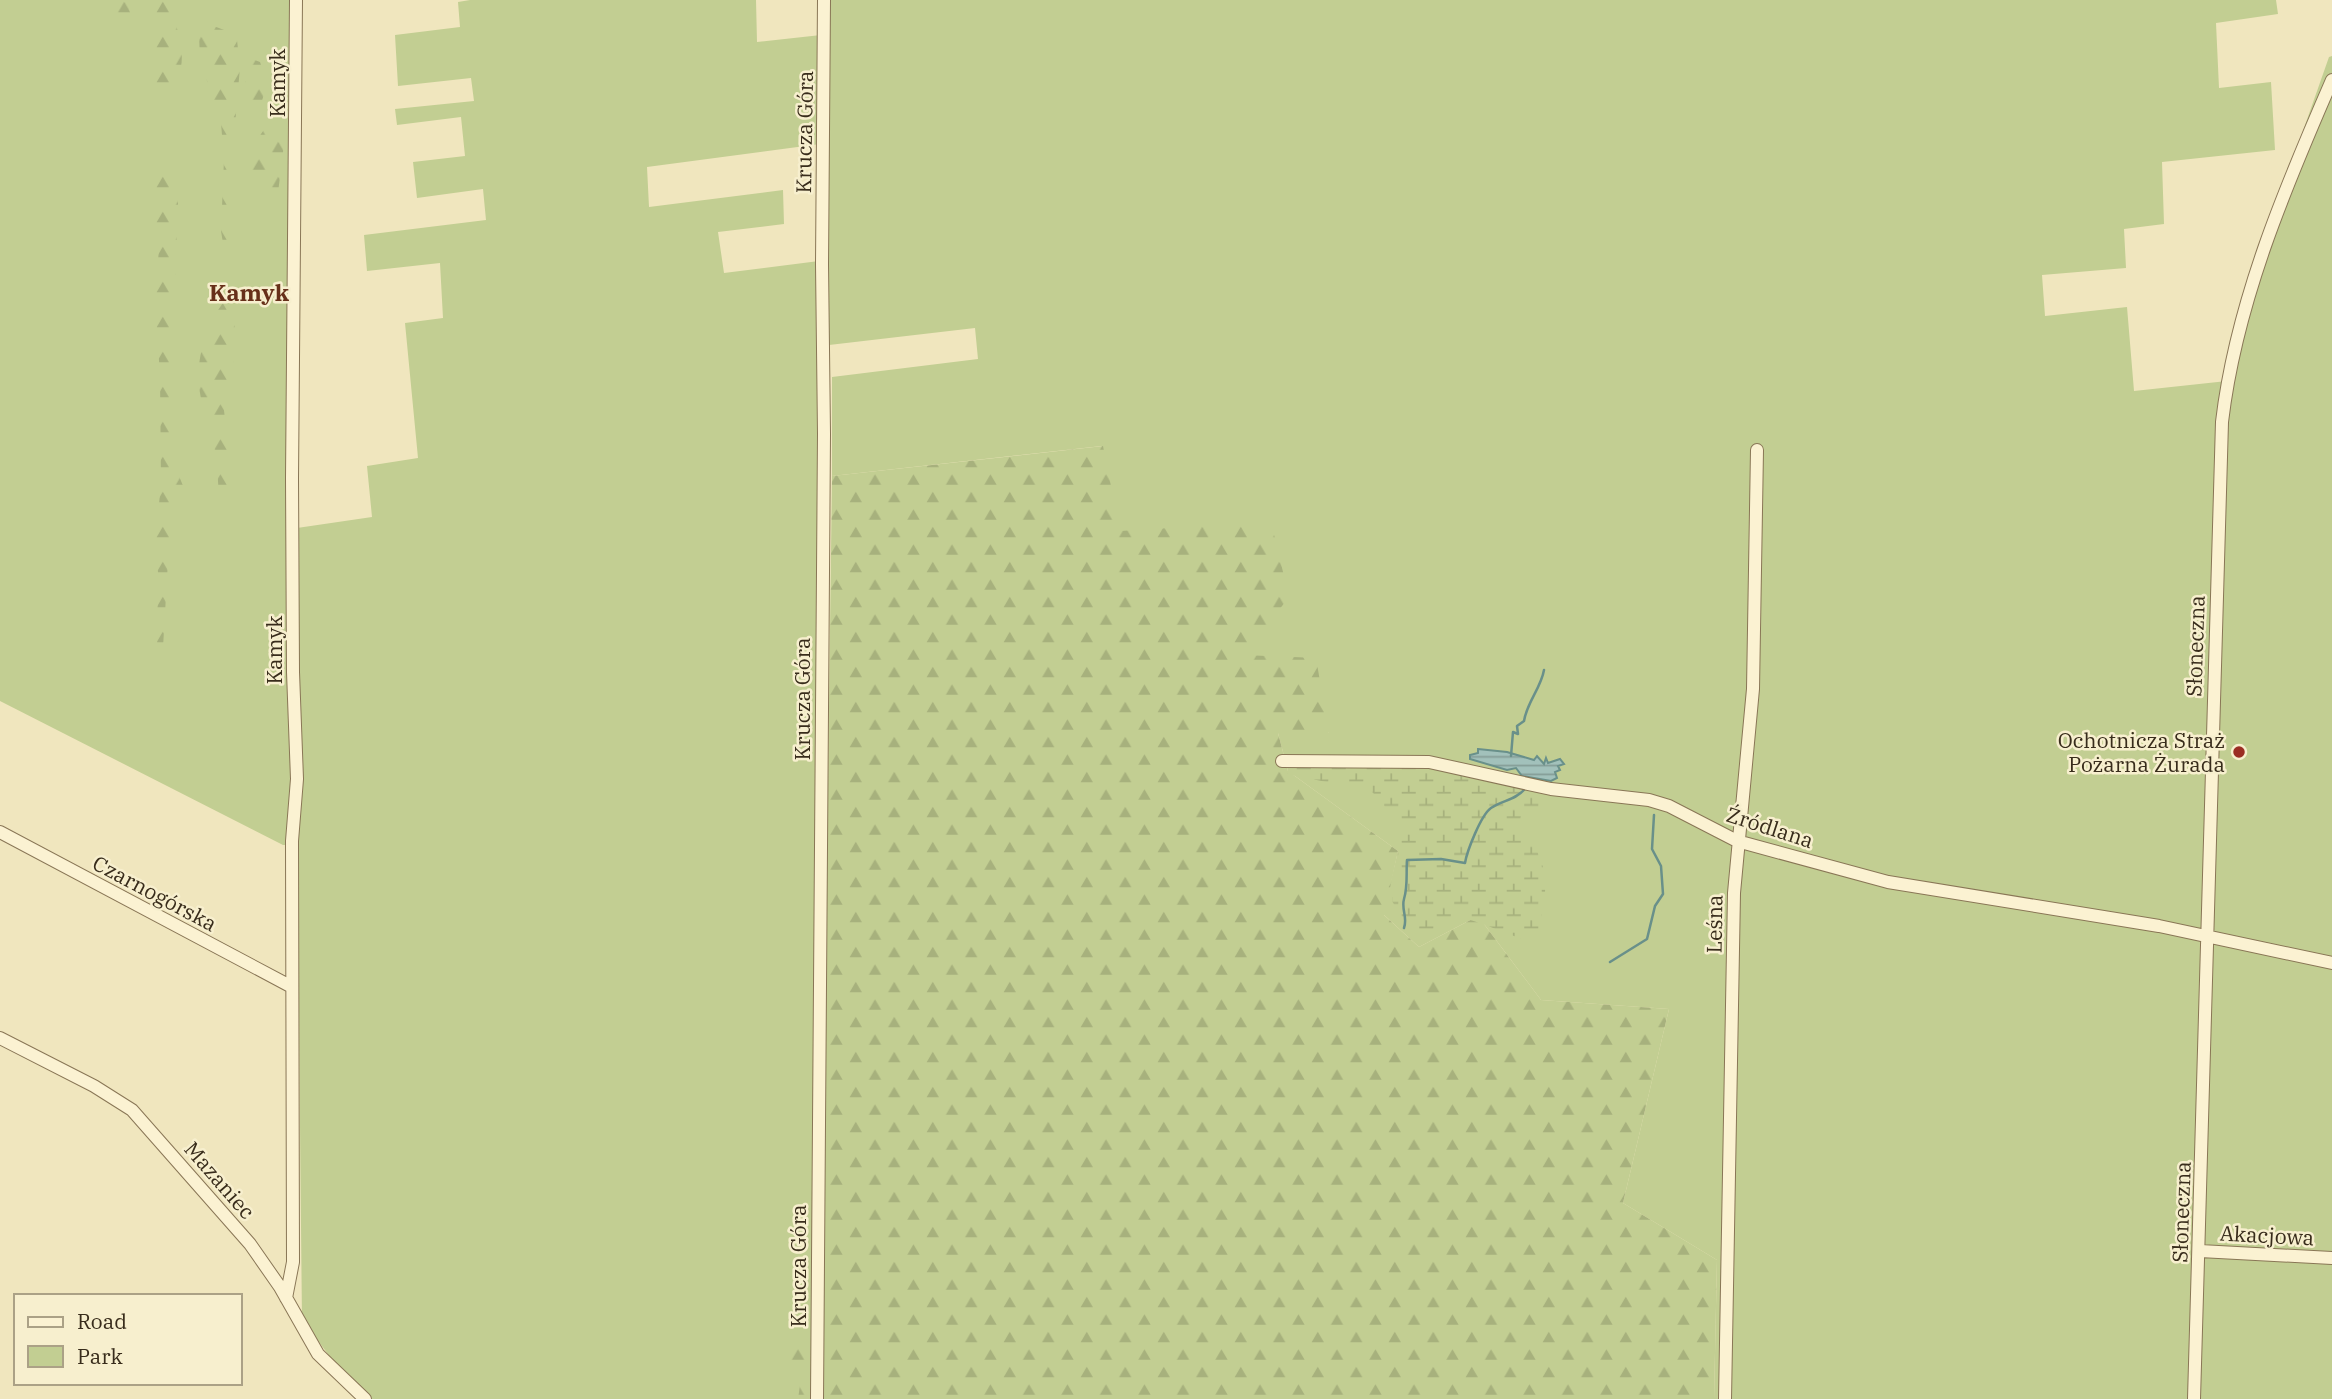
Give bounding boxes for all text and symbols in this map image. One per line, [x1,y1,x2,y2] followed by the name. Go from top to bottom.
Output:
[263,48,291,118] street label: Kamyk
[789,70,819,194] street label: Krucza Góra
[209,277,290,307] district label: Kamyk
[2179,595,2211,697] street label: Słoneczna
[260,615,288,685] street label: Kamyk
[788,638,816,760] street label: Krucza Góra
[2058,726,2225,778] place label: Ochotnicza Straż Pożarna Żurada
[2231,744,2247,760] marker: Ochotnicza Straż Pożarna Żurada
[1723,800,1817,854] street label: Źródlana
[88,849,222,937] street label: Czarnogórska
[1699,894,1729,954] street label: Leśna
[179,1135,261,1225] street label: Mazaniec
[2165,1161,2197,1263] street label: Słoneczna
[784,1205,812,1327] street label: Krucza Góra
[2219,1219,2315,1251] street label: Akacjowa
[14,1294,242,1385] legend
[77,1307,127,1335] text: Road
[77,1342,124,1370] text: Park

